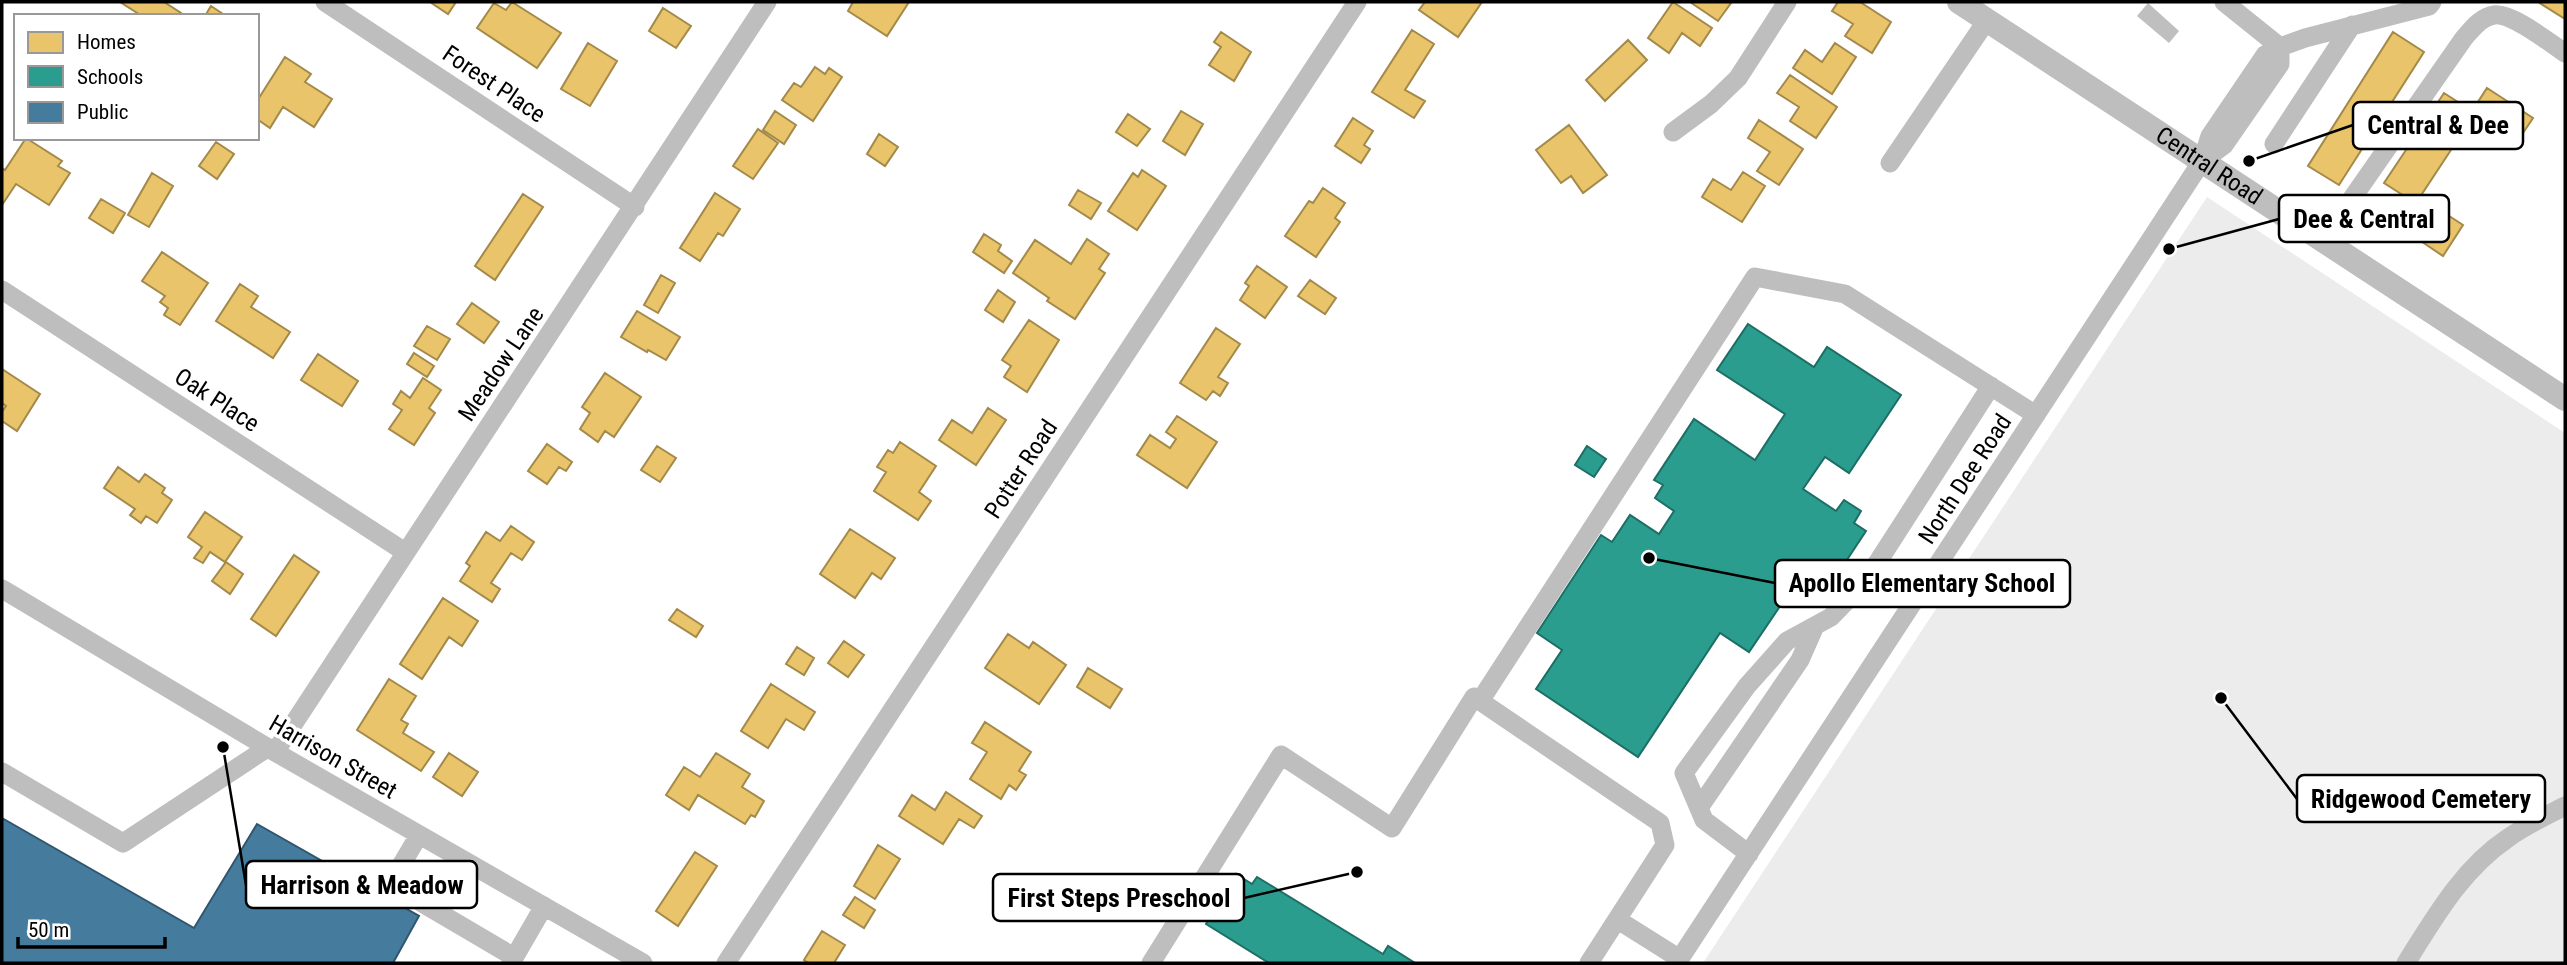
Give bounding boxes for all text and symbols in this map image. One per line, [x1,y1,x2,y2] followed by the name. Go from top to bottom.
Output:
[14,14,259,140] legend
[77,30,136,54] text: Homes
[437,39,551,129] street label: Forest Place
[77,65,143,89] text: Schools
[77,100,129,124] text: Public
[2353,102,2523,149] callout: Central & Dee
[2367,110,2509,140] text: Central & Dee
[2151,121,2267,211] street label: Central Road
[2279,195,2449,242] callout: Dee & Central
[2293,204,2435,234] text: Dee & Central
[453,302,549,426] street label: Meadow Lane
[170,362,264,438] street label: Oak Place
[1913,409,2017,549] street label: North Dee Road
[979,415,1063,523] street label: Potter Road
[1775,560,2070,607] callout: Apollo Elementary School
[1789,568,2055,598] text: Apollo Elementary School
[264,709,402,805] street label: Harrison Street
[2297,775,2545,822] callout: Ridgewood Cemetery
[2311,784,2532,814] text: Ridgewood Cemetery
[246,861,477,908] callout: Harrison & Meadow
[260,870,464,900] text: Harrison & Meadow
[993,874,1244,921] callout: First Steps Preschool
[1008,883,1231,913] text: First Steps Preschool
[18,906,164,950] scale bar
[28,918,69,942] text: 50 m

